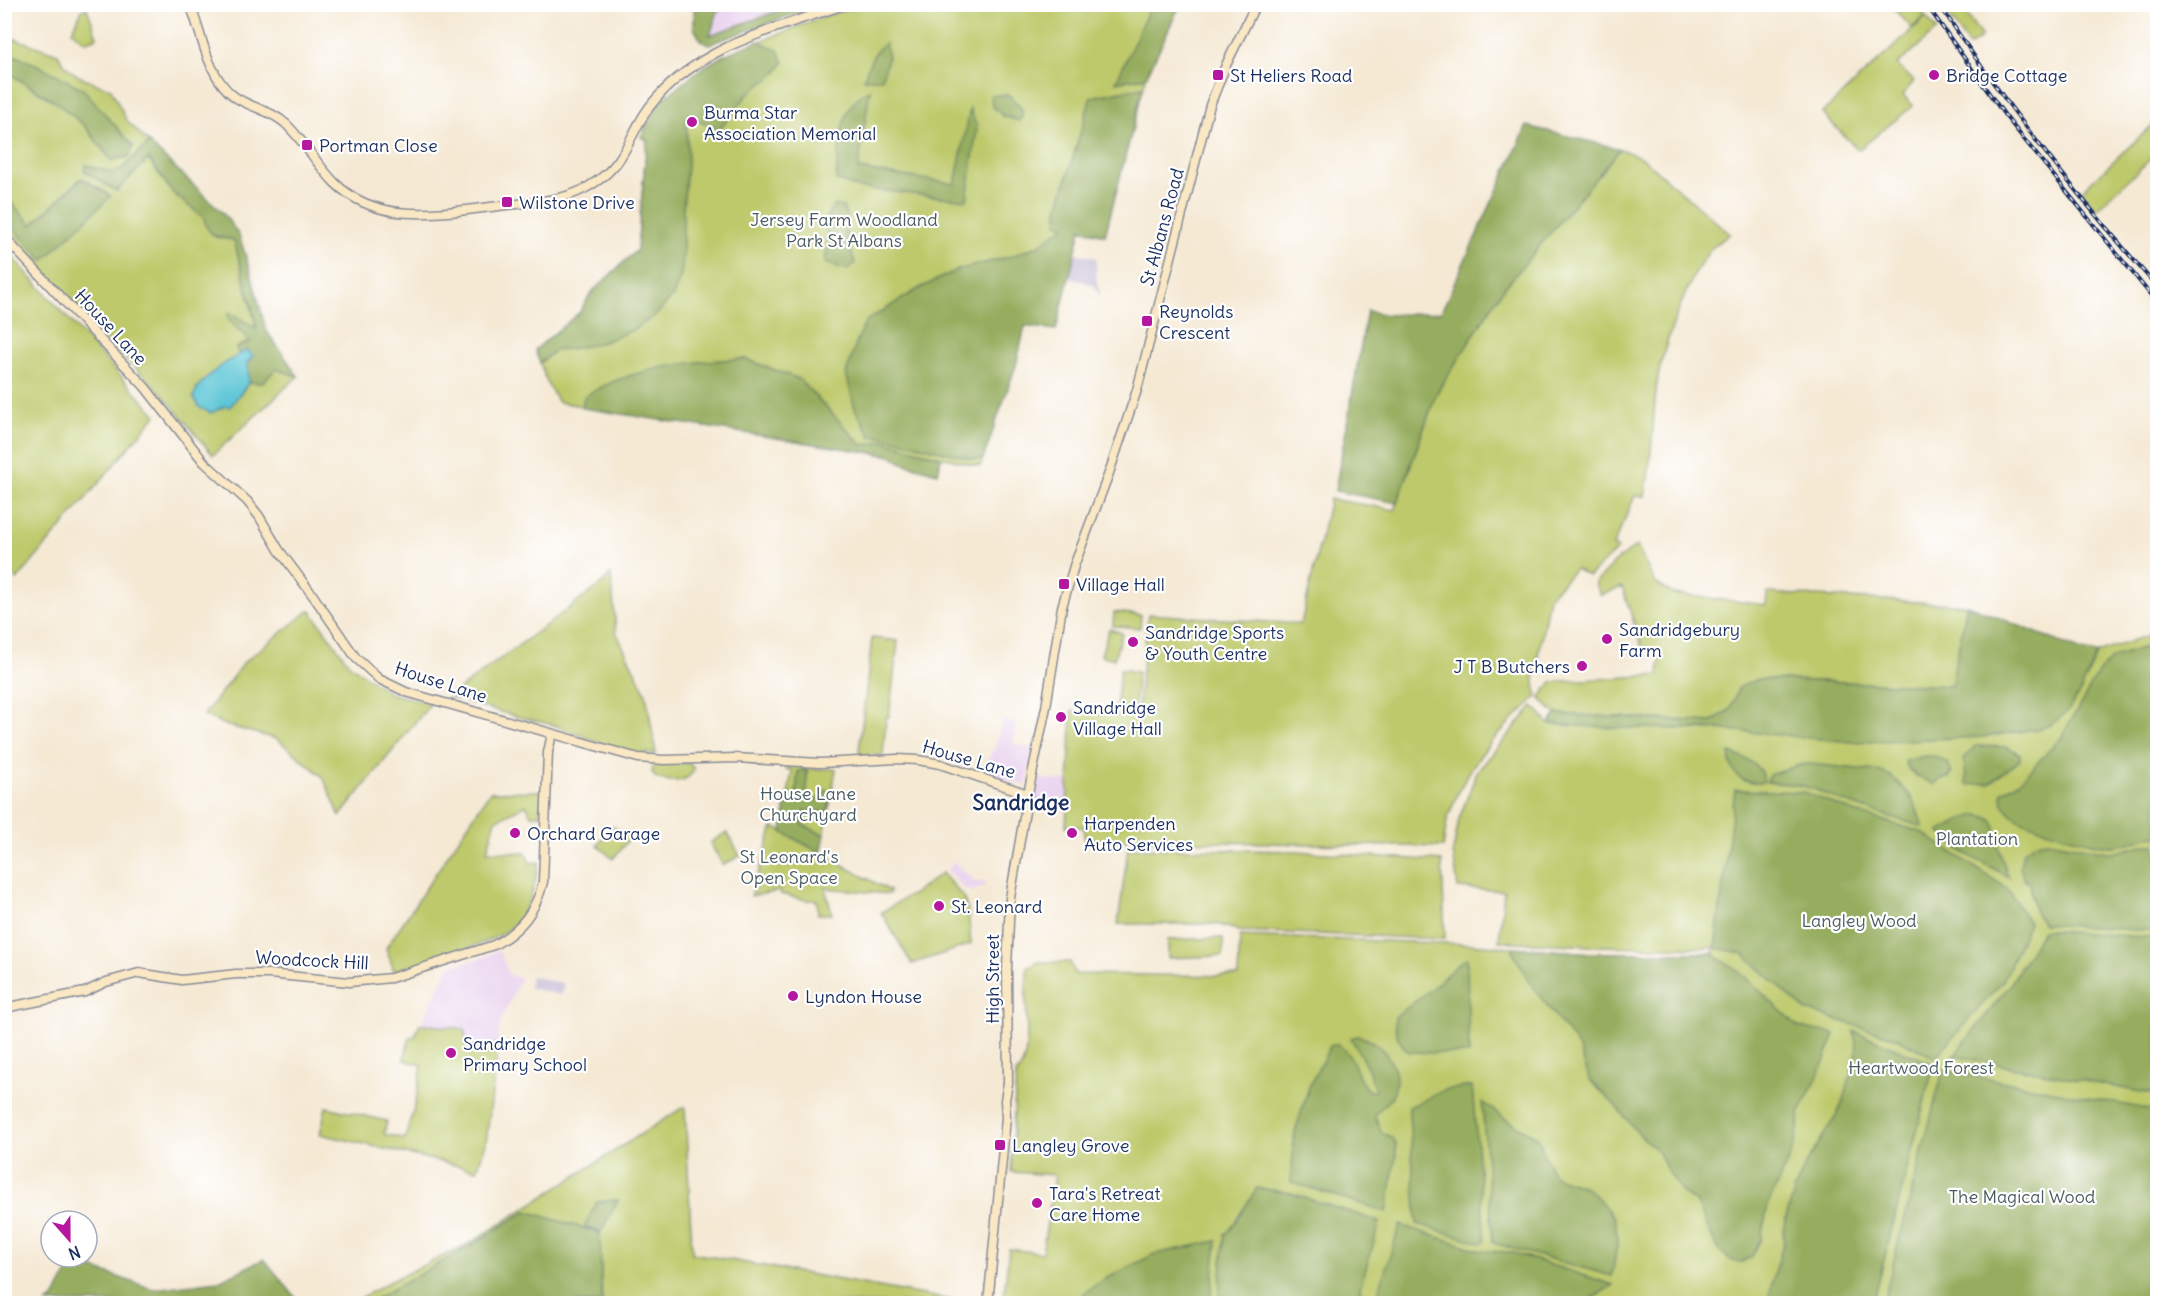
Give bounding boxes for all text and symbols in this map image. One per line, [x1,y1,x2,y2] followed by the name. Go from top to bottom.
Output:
[1230,64,1353,87] place label: St Heliers Road
[1946,64,2068,87] place label: Bridge Cottage
[1211,68,1225,82] marker: St Heliers Road
[1927,68,1941,82] marker: Bridge Cottage
[704,101,876,145] place label: Burma Star Association Memorial
[685,115,699,129] marker: Burma Star Association Memorial
[319,134,438,157] place label: Portman Close
[300,138,314,152] marker: Portman Close
[1135,165,1189,288] street label: St Albans Road
[519,191,635,214] place label: Wilstone Drive
[500,195,514,209] marker: Wilstone Drive
[750,208,938,252] park label: Jersey Farm Woodland Park St Albans
[70,284,152,370] street label: House Lane
[1159,300,1233,344] place label: Reynolds Crescent
[1140,314,1154,328] marker: Reynolds Crescent
[1076,573,1165,596] place label: Village Hall
[1057,577,1071,591] marker: Village Hall
[1619,618,1740,662] place label: Sandridgebury Farm
[1145,621,1284,665] place label: Sandridge Sports & Youth Centre
[1600,632,1614,646] marker: Sandridgebury Farm
[1126,635,1140,649] marker: Sandridge Sports & Youth Centre
[1453,655,1570,678] place label: J T B Butchers
[392,656,490,708] street label: House Lane
[1575,659,1589,673] marker: J T B Butchers
[1073,696,1162,740] place label: Sandridge Village Hall
[1054,710,1068,724] marker: Sandridge Village Hall
[920,735,1018,783] street label: House Lane
[759,782,857,826] park label: House Lane Churchyard
[973,789,1069,816] district label: Sandridge
[1084,812,1193,856] place label: Harpenden Auto Services
[527,822,660,845] place label: Orchard Garage
[508,826,522,840] marker: Orchard Garage
[1065,826,1079,840] marker: Harpenden Auto Services
[1936,827,2018,850] park label: Plantation
[739,845,839,889] park label: St Leonard's Open Space
[951,895,1043,918] place label: St. Leonard
[932,899,946,913] marker: St. Leonard
[1801,909,1917,932] park label: Langley Wood
[981,934,1004,1024] street label: High Street
[255,946,369,974] street label: Woodcock Hill
[805,985,922,1008] place label: Lyndon House
[786,989,800,1003] marker: Lyndon House
[463,1032,587,1076] place label: Sandridge Primary School
[444,1046,458,1060] marker: Sandridge Primary School
[1848,1056,1994,1079] park label: Heartwood Forest
[1012,1134,1129,1157] place label: Langley Grove
[993,1138,1007,1152] marker: Langley Grove
[1049,1182,1161,1226] place label: Tara's Retreat Care Home
[1949,1185,2096,1208] park label: The Magical Wood
[1030,1196,1044,1210] marker: Tara's Retreat Care Home
[39,1209,99,1269] north arrow
[66,1242,83,1264] text: N

